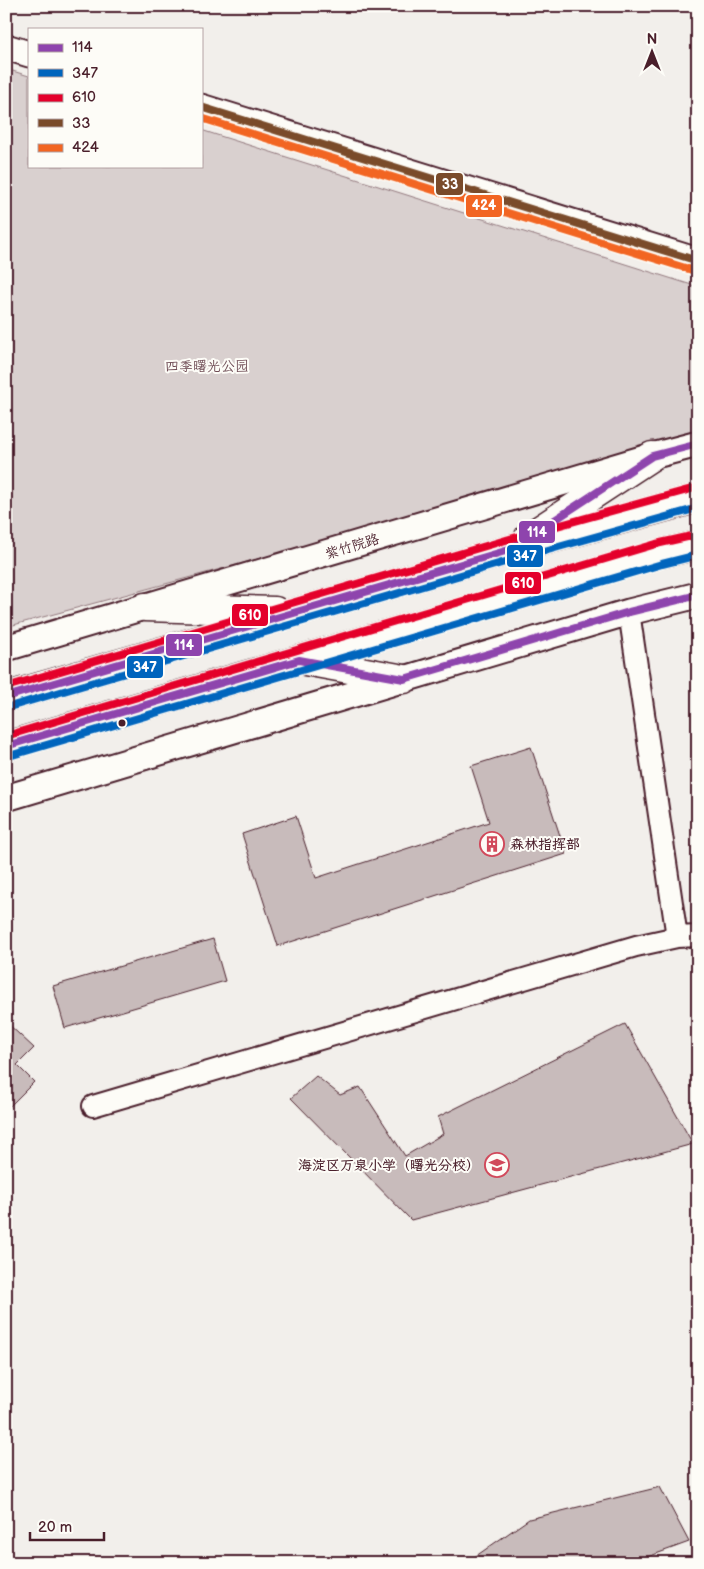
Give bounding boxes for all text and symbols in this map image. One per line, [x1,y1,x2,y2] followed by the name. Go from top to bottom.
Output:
[28,28,202,168] legend
[626,28,676,78] north arrow
[647,31,657,48] text: N
[72,38,93,57] text: 114
[72,64,98,83] text: 347
[72,88,96,107] text: 610
[72,114,90,133] text: 33
[72,138,99,157] text: 424
[435,172,464,196] line badge: 33
[442,176,458,193] text: 33
[465,194,503,218] line badge: 424
[472,197,497,214] text: 424
[165,358,249,375] park label: 四季曙光公园
[518,520,556,544] line badge: 114
[527,524,548,541] text: 114
[323,530,381,563] street label: 紫竹院路
[506,544,544,568] line badge: 347
[513,548,537,565] text: 347
[504,571,542,595] line badge: 610
[511,575,535,592] text: 610
[231,603,269,627] line badge: 610
[238,607,262,624] text: 610
[165,633,203,657] line badge: 114
[174,637,195,654] text: 114
[126,655,164,679] line badge: 347
[133,659,157,676] text: 347
[117,718,127,728] unlabelled marker
[479,831,505,857] building icon: 森林指挥部
[510,836,580,853] place label: 森林指挥部
[484,1152,510,1178] school or university icon: 海淀区万泉小学（曙光分校）
[298,1157,480,1174] place label: 海淀区万泉小学（曙光分校）
[30,1509,104,1541] scale bar
[38,1518,72,1537] text: 20 m

